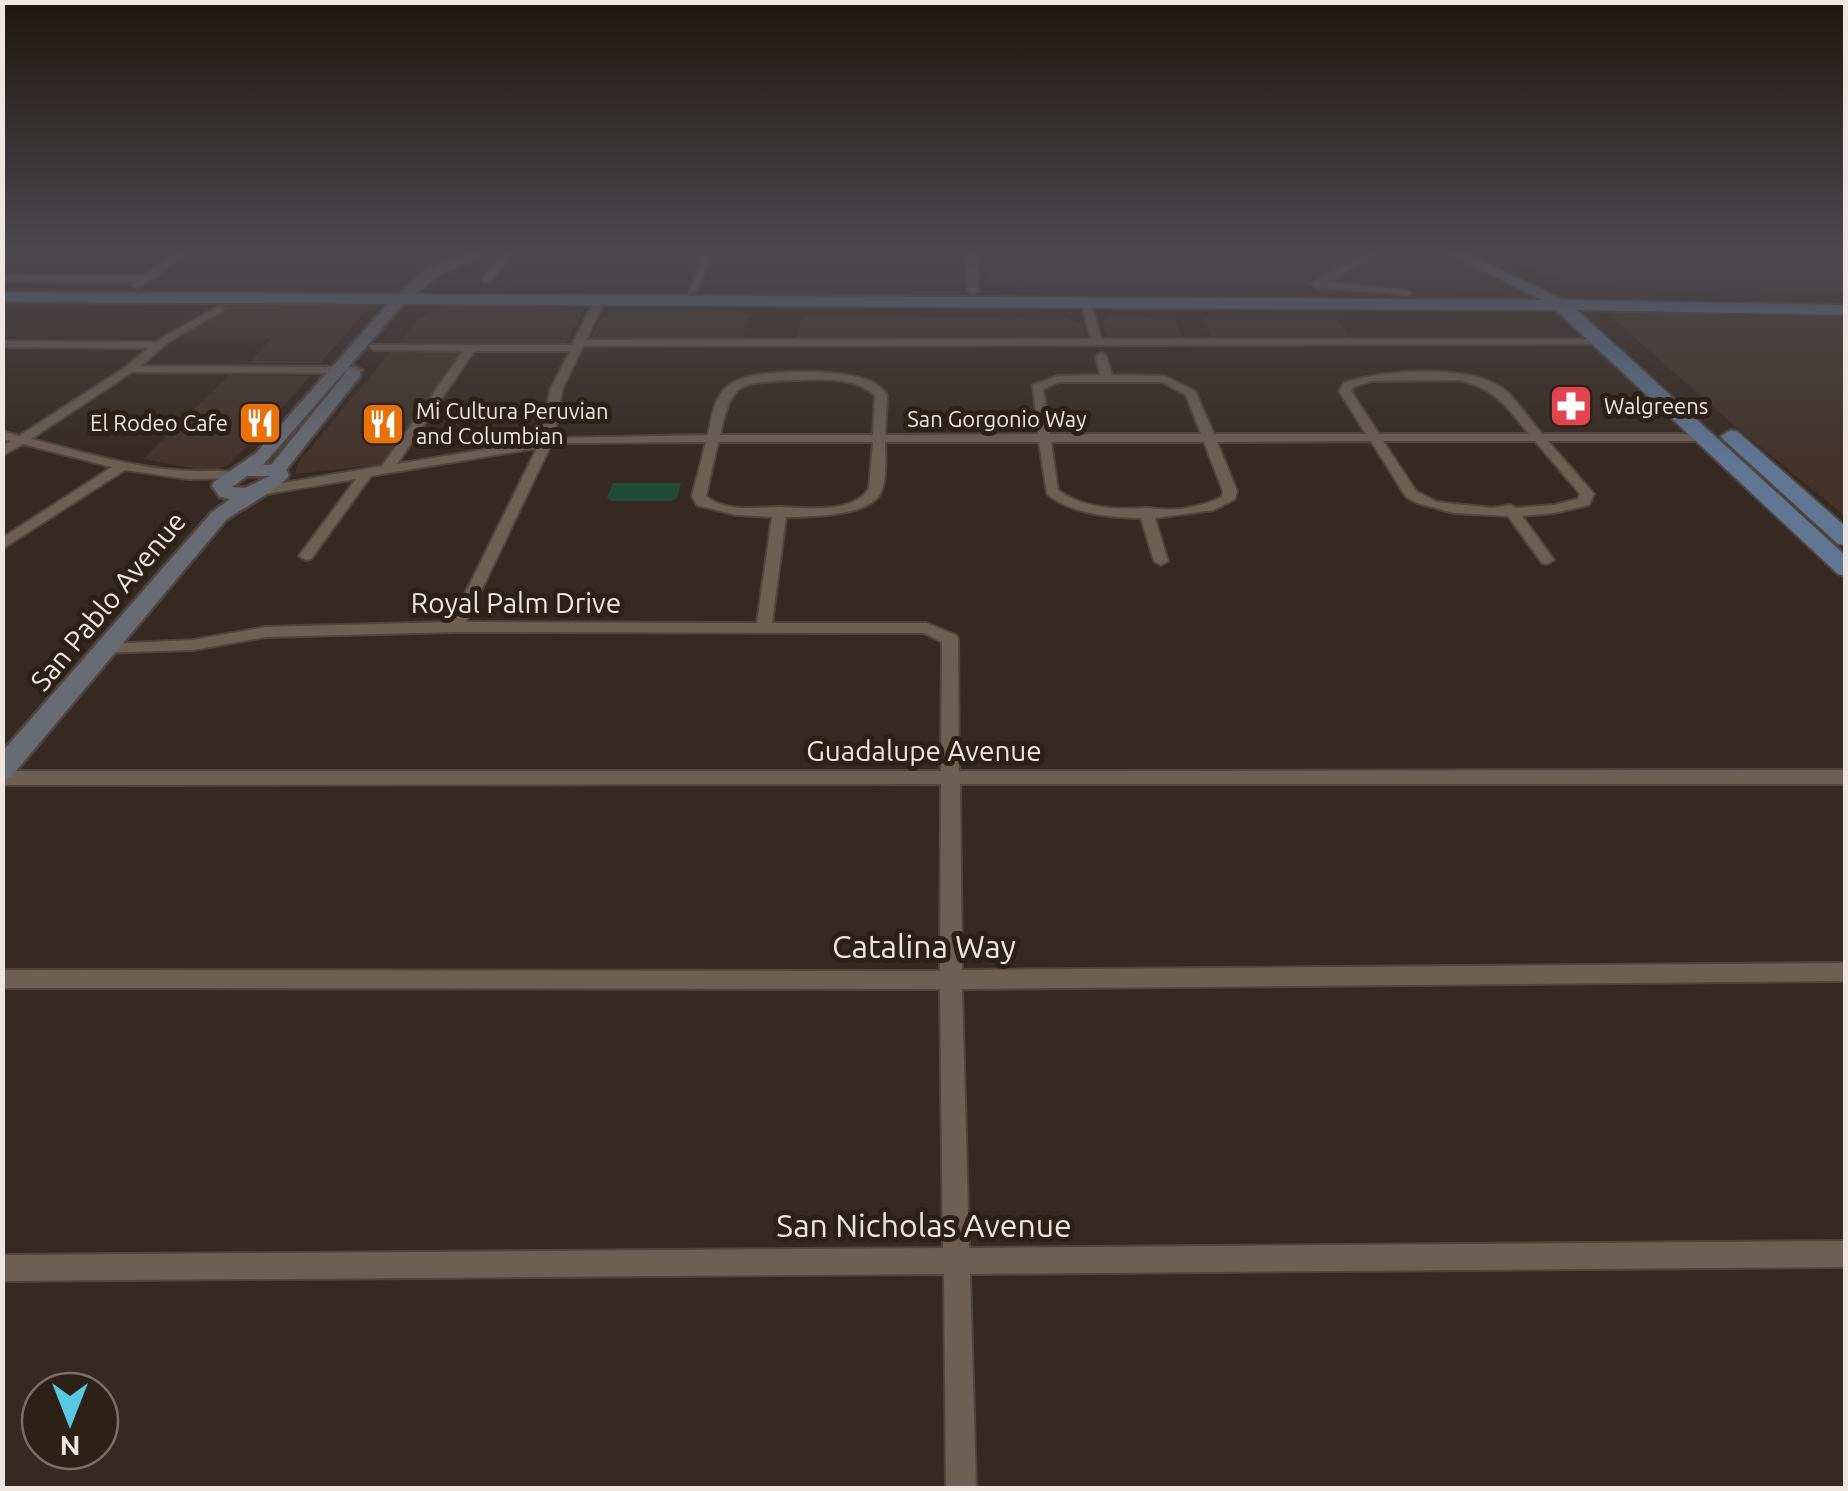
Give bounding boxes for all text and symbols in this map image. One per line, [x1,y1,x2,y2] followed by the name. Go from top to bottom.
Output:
[1548,383,1594,429] pharmacy icon: Walgreens
[1604,393,1708,418] place label: Walgreens
[416,398,609,448] place label: Mi Cultura Peruvian and Columbian
[237,400,283,446] restaurant icon: El Rodeo Cafe
[360,401,406,447] restaurant icon: Mi Cultura Peruvian and Columbian
[907,406,1087,431] street label: San Gorgonio Way
[90,410,228,435] place label: El Rodeo Cafe
[24,505,191,696] street label: San Pablo Avenue
[411,587,621,618] street label: Royal Palm Drive
[806,735,1042,766] street label: Guadalupe Avenue
[832,928,1016,964] street label: Catalina Way
[776,1207,1072,1243] street label: San Nicholas Avenue
[20,1371,120,1471] north arrow
[60,1431,80,1462] text: N

